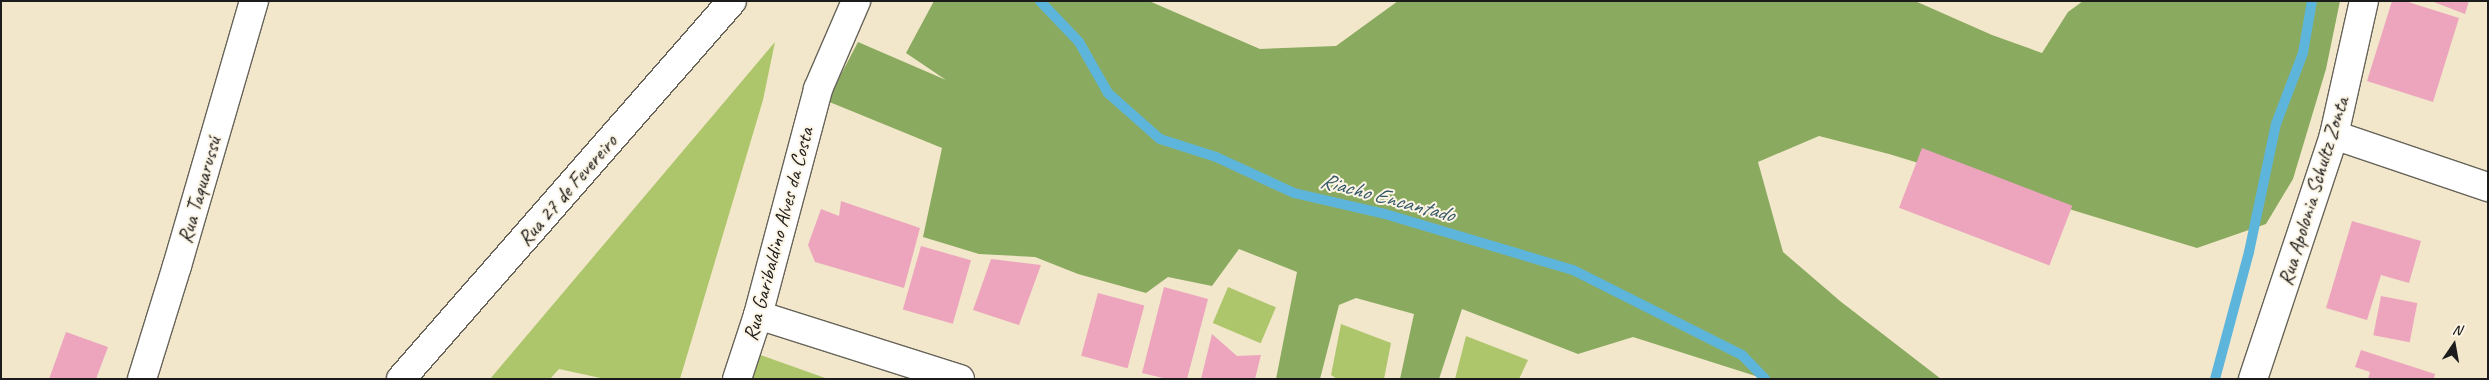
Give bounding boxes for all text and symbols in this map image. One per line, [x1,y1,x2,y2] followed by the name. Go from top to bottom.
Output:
[2272,94,2354,288] street label: Rua Apolonia Schultz Zonta
[737,124,819,344] street label: Rua Garibaldino Alves da Costa
[512,129,622,251] street label: Rua 27 de Fevereiro
[172,133,226,247] street label: Rua Taquarussú
[1317,168,1457,228] water label: Riacho Encantado
[2429,320,2479,370] north arrow
[2451,321,2463,339] text: N

